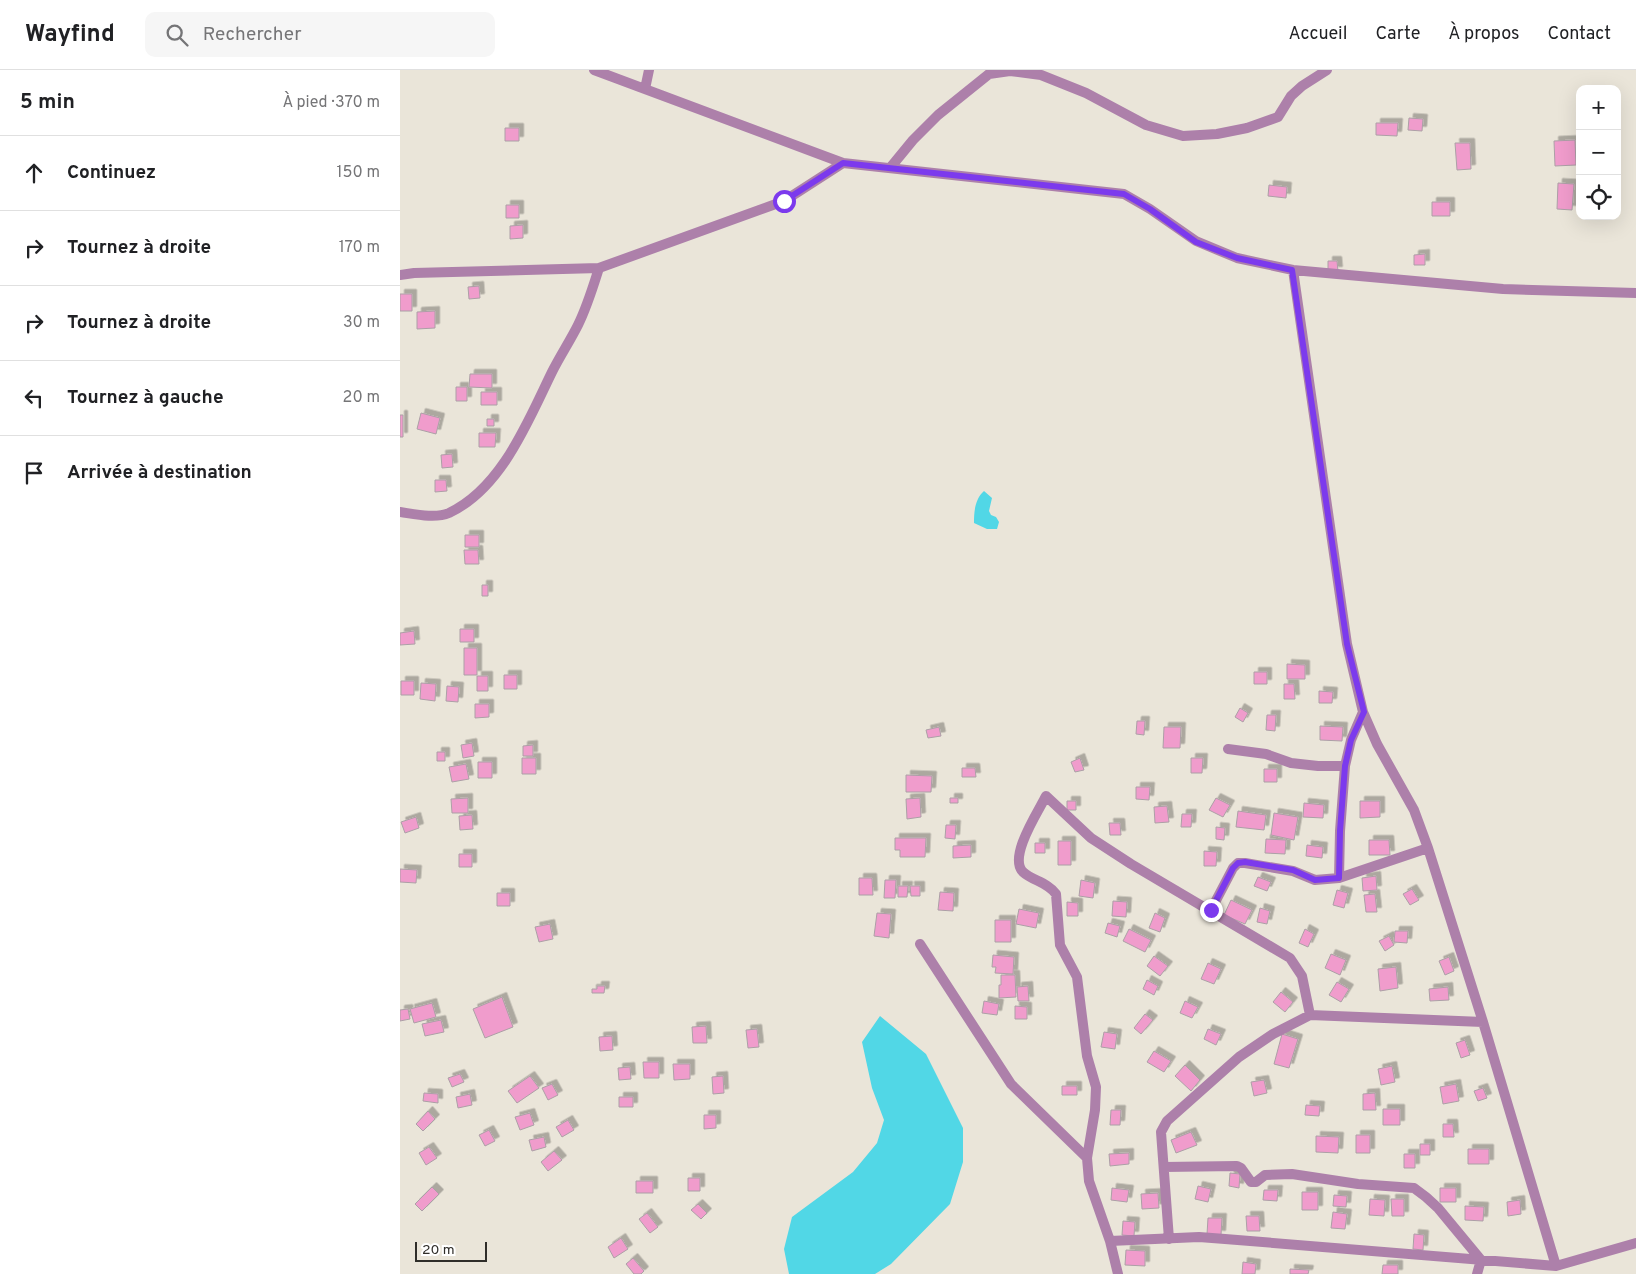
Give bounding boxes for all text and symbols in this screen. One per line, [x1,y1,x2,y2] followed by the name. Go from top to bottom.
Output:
[145,12,495,57] search box
[25,20,115,50] text: Wayfind
[163,21,191,49] icon: search
[203,23,302,47] text: Rechercher
[1288,23,1347,46] text: Accueil
[1375,23,1420,46] text: Carte
[1448,23,1519,46] text: À propos
[1547,23,1611,46] text: Contact
[1576,85,1621,220] map controls
[1576,85,1621,130] button: +
[20,89,75,116] text: 5 min
[283,93,380,113] text: À pied · 370 m
[1576,130,1621,175] button: −
[20,159,48,187] icon: ahead
[67,161,156,185] text: Continuez
[337,163,380,183] text: 150 m
[1576,175,1621,220] button: locate
[773,190,796,213] route start
[20,234,48,262] icon: right
[67,236,211,260] text: Tournez à droite
[339,238,380,258] text: 170 m
[20,309,48,337] icon: right
[67,311,211,335] text: Tournez à droite
[343,313,380,333] text: 30 m
[20,384,48,412] icon: left
[67,386,224,410] text: Tournez à gauche
[343,388,380,408] text: 20 m
[20,459,48,487] icon: arrive
[67,461,252,485] text: Arrivée à destination
[1200,899,1223,922] route end
[415,1239,488,1262] scale bar
[422,1242,455,1259] text: 20 m

